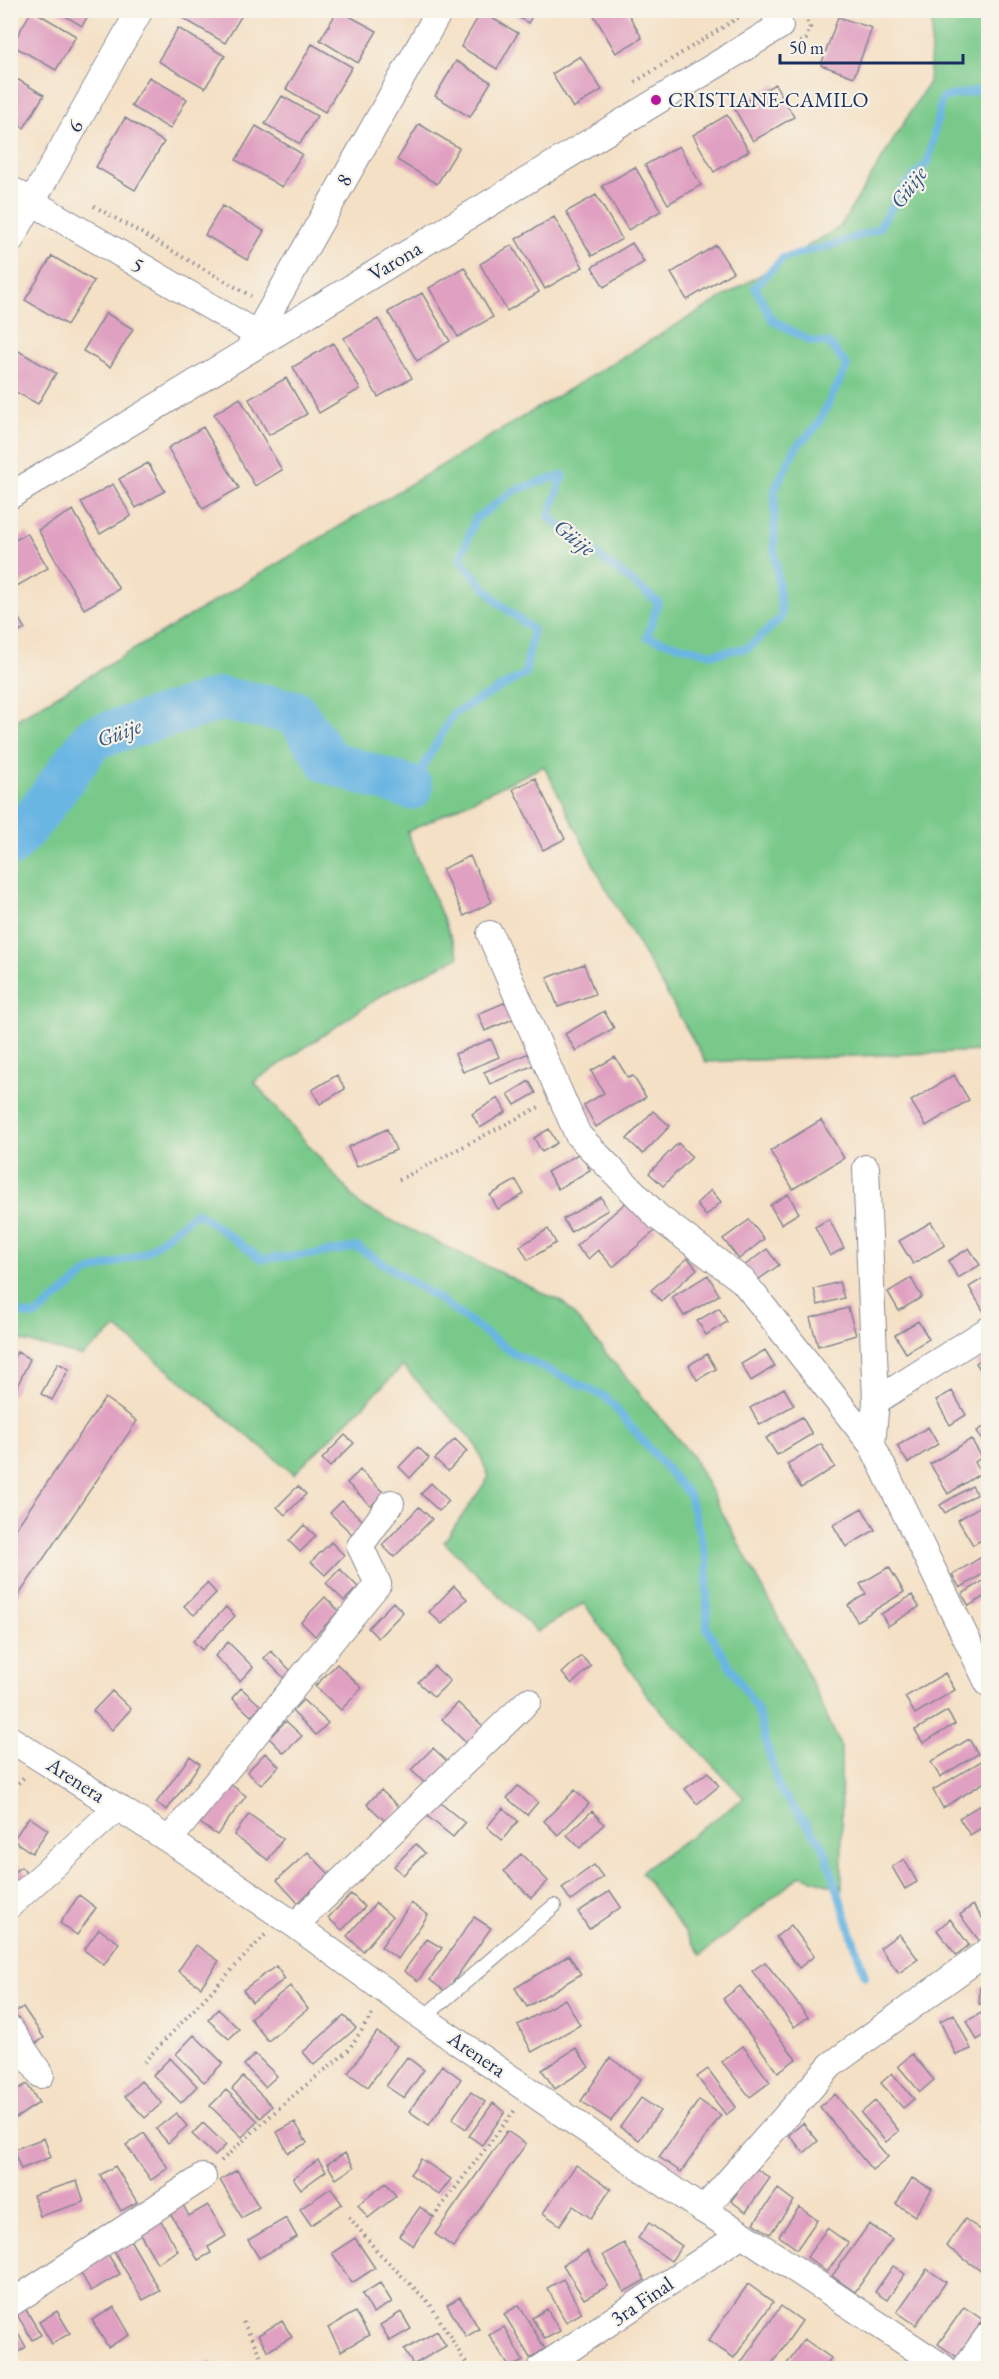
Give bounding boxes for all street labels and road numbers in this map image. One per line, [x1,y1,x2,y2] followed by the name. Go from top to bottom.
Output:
[60,115,89,137] street label: 6
[329,169,358,191] street label: 8
[363,234,427,287] street label: Varona
[127,250,150,279] street label: 5
[41,1750,111,1809] street label: Arenera
[442,2024,512,2083] street label: Arenera
[605,2270,678,2331] street label: 3ra Final

